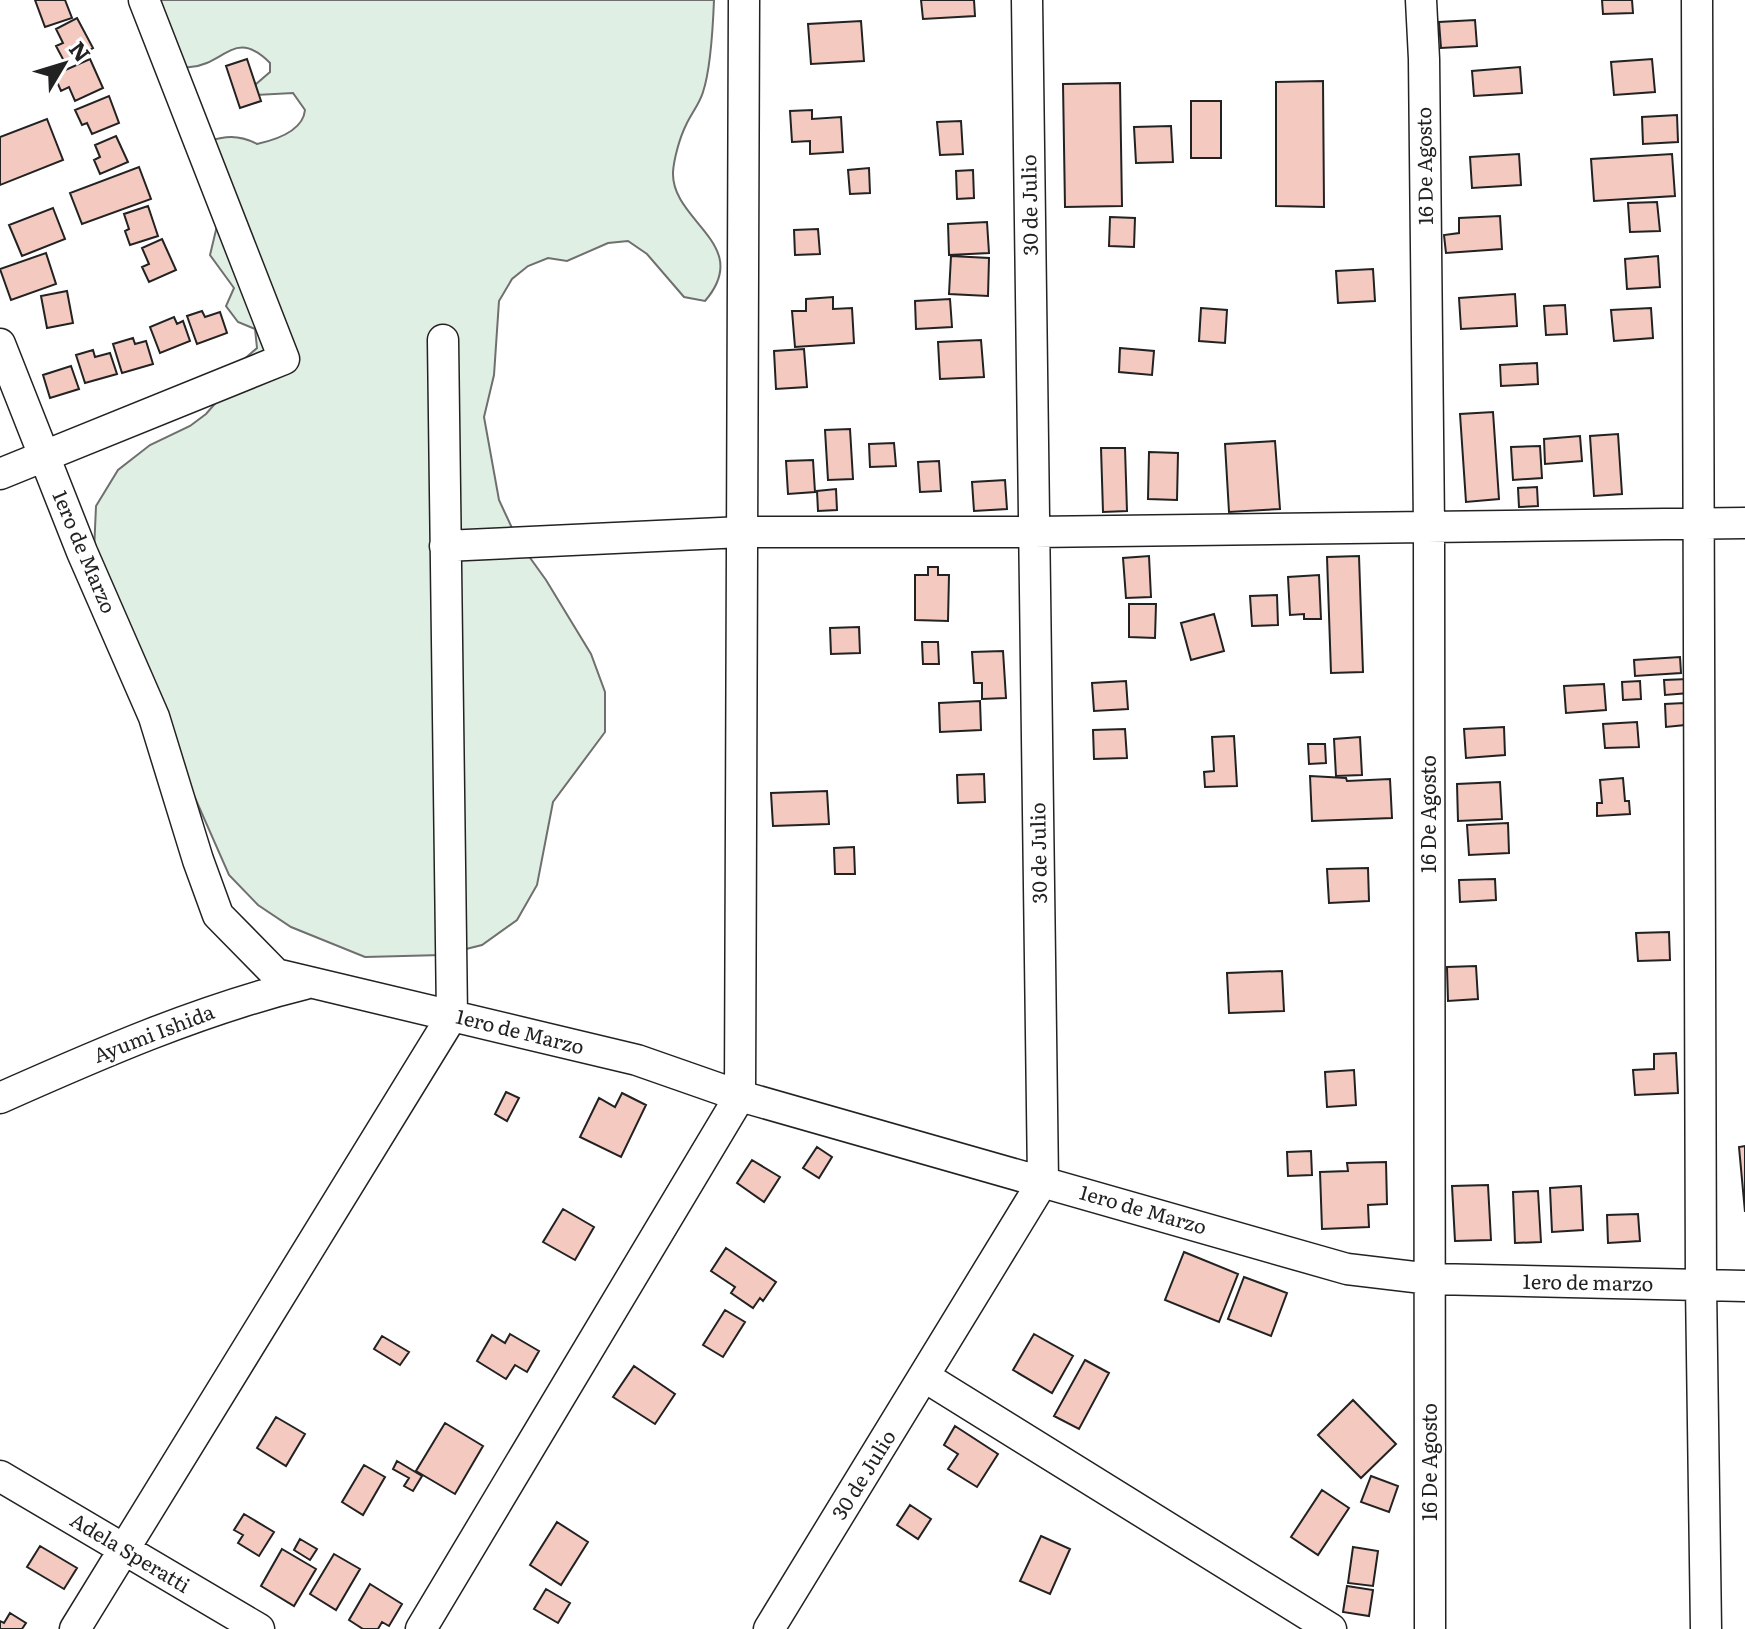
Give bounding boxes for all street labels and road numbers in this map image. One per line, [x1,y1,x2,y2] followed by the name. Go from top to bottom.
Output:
[1407,107,1439,225] street label: 16 De Agosto
[1012,154,1044,256] street label: 30 de Julio
[46,485,125,617] street label: 1ero de Marzo
[1412,755,1442,873] street label: 16 De Agosto
[1021,802,1053,904] street label: 30 de Julio
[88,995,218,1069] street label: Ayumi Ishida
[453,1000,588,1060] street label: 1ero de Marzo
[1077,1176,1211,1241] street label: 1ero de Marzo
[1522,1265,1654,1297] street label: 1ero de marzo
[1413,1403,1443,1521] street label: 16 De Agosto
[823,1423,902,1525] street label: 30 de Julio
[65,1504,197,1599] street label: Adela Speratti

